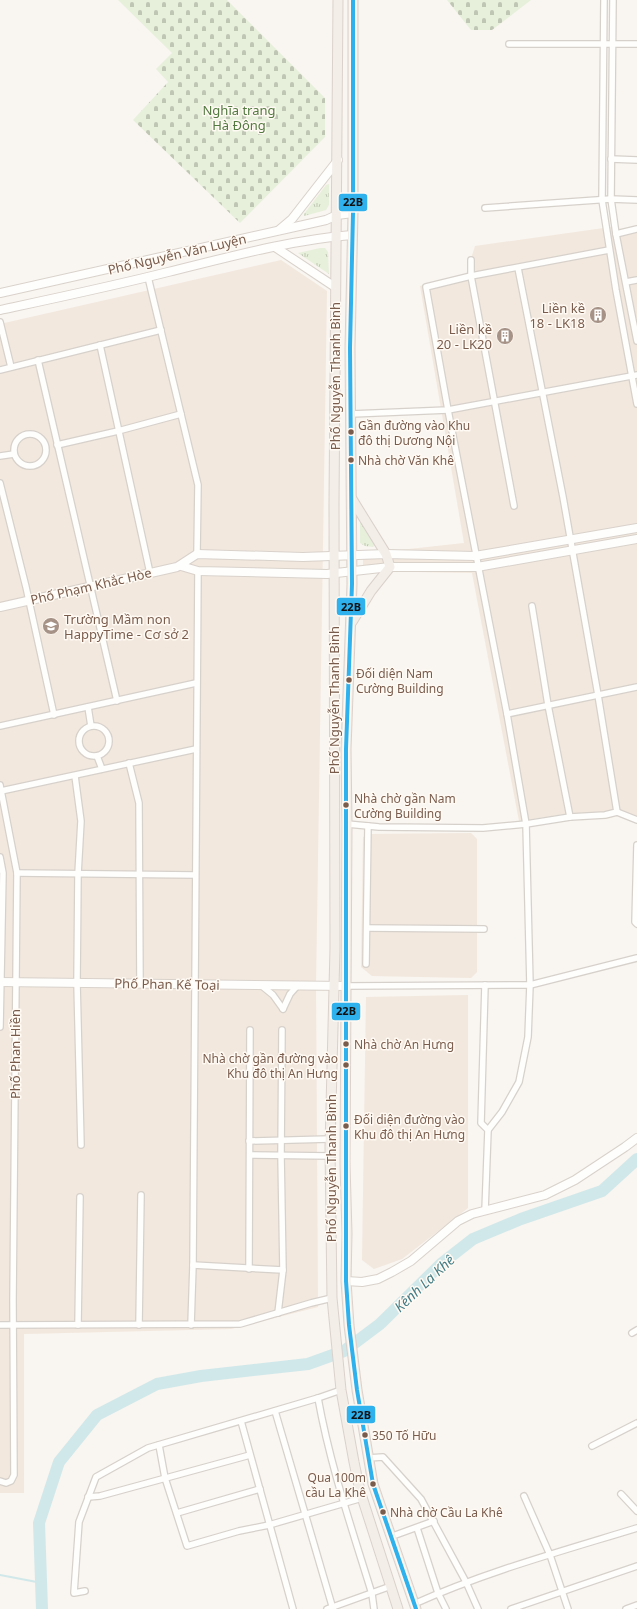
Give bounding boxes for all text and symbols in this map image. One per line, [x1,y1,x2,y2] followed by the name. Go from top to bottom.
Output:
[202,101,276,134] park label: Nghĩa trang Hà Đông
[338,193,368,212] line badge: 22B
[343,194,363,209] text: 22B
[106,229,248,279] street label: Phố Nguyễn Văn Luyện
[529,299,585,332] place label: Liền kề 18 - LK18
[326,302,344,450] street label: Phố Nguyễn Thanh Bình
[588,305,608,325] building icon: Liền kề 18 - LK18
[436,320,492,353] place label: Liền kề 20 - LK20
[495,326,515,346] building icon: Liền kề 20 - LK20
[358,417,470,449] place label: Gần đường vào Khu đô thị Dương Nội
[346,427,356,437] marker: Gần đường vào Khu đô thị Dương Nội
[358,452,454,469] place label: Nhà chờ Văn Khê
[346,455,356,465] marker: Nhà chờ Văn Khê
[29,563,153,609] street label: Phố Phạm Khắc Hòe
[336,597,366,616] line badge: 22B
[341,599,361,614] text: 22B
[64,610,189,643] place label: Trường Mầm non HappyTime - Cơ sở 2
[41,616,61,636] school or university icon: Trường Mầm non HappyTime - Cơ sở 2
[325,626,343,774] street label: Phố Nguyễn Thanh Bình
[356,665,444,697] place label: Đối diện Nam Cường Building
[344,675,354,685] marker: Đối diện Nam Cường Building
[354,790,456,822] place label: Nhà chờ gần Nam Cường Building
[341,800,351,810] marker: Nhà chờ gần Nam Cường Building
[114,974,220,994] street label: Phố Phan Kế Toại
[331,1002,361,1021] line badge: 22B
[336,1003,356,1018] text: 22B
[6,1009,24,1099] street label: Phố Phan Hiền
[354,1036,454,1053] place label: Nhà chờ An Hưng
[341,1039,351,1049] marker: Nhà chờ An Hưng
[202,1050,338,1082] place label: Nhà chờ gần đường vào Khu đô thị An Hưng
[341,1060,351,1070] marker: Nhà chờ gần đường vào Khu đô thị An Hưng
[322,1094,340,1242] street label: Phố Nguyễn Thanh Bình
[354,1111,465,1143] place label: Đối diện đường vào Khu đô thị An Hưng
[341,1121,351,1131] marker: Đối diện đường vào Khu đô thị An Hưng
[390,1250,458,1316] water label: Kênh La Khê
[346,1405,376,1424] line badge: 22B
[351,1407,371,1422] text: 22B
[372,1427,436,1444] place label: 350 Tố Hữu
[360,1430,370,1440] marker: 350 Tố Hữu
[305,1469,366,1501] place label: Qua 100m cầu La Khê
[368,1479,378,1489] marker: Qua 100m cầu La Khê
[390,1504,503,1521] place label: Nhà chờ Cầu La Khê
[378,1507,388,1517] marker: Nhà chờ Cầu La Khê

